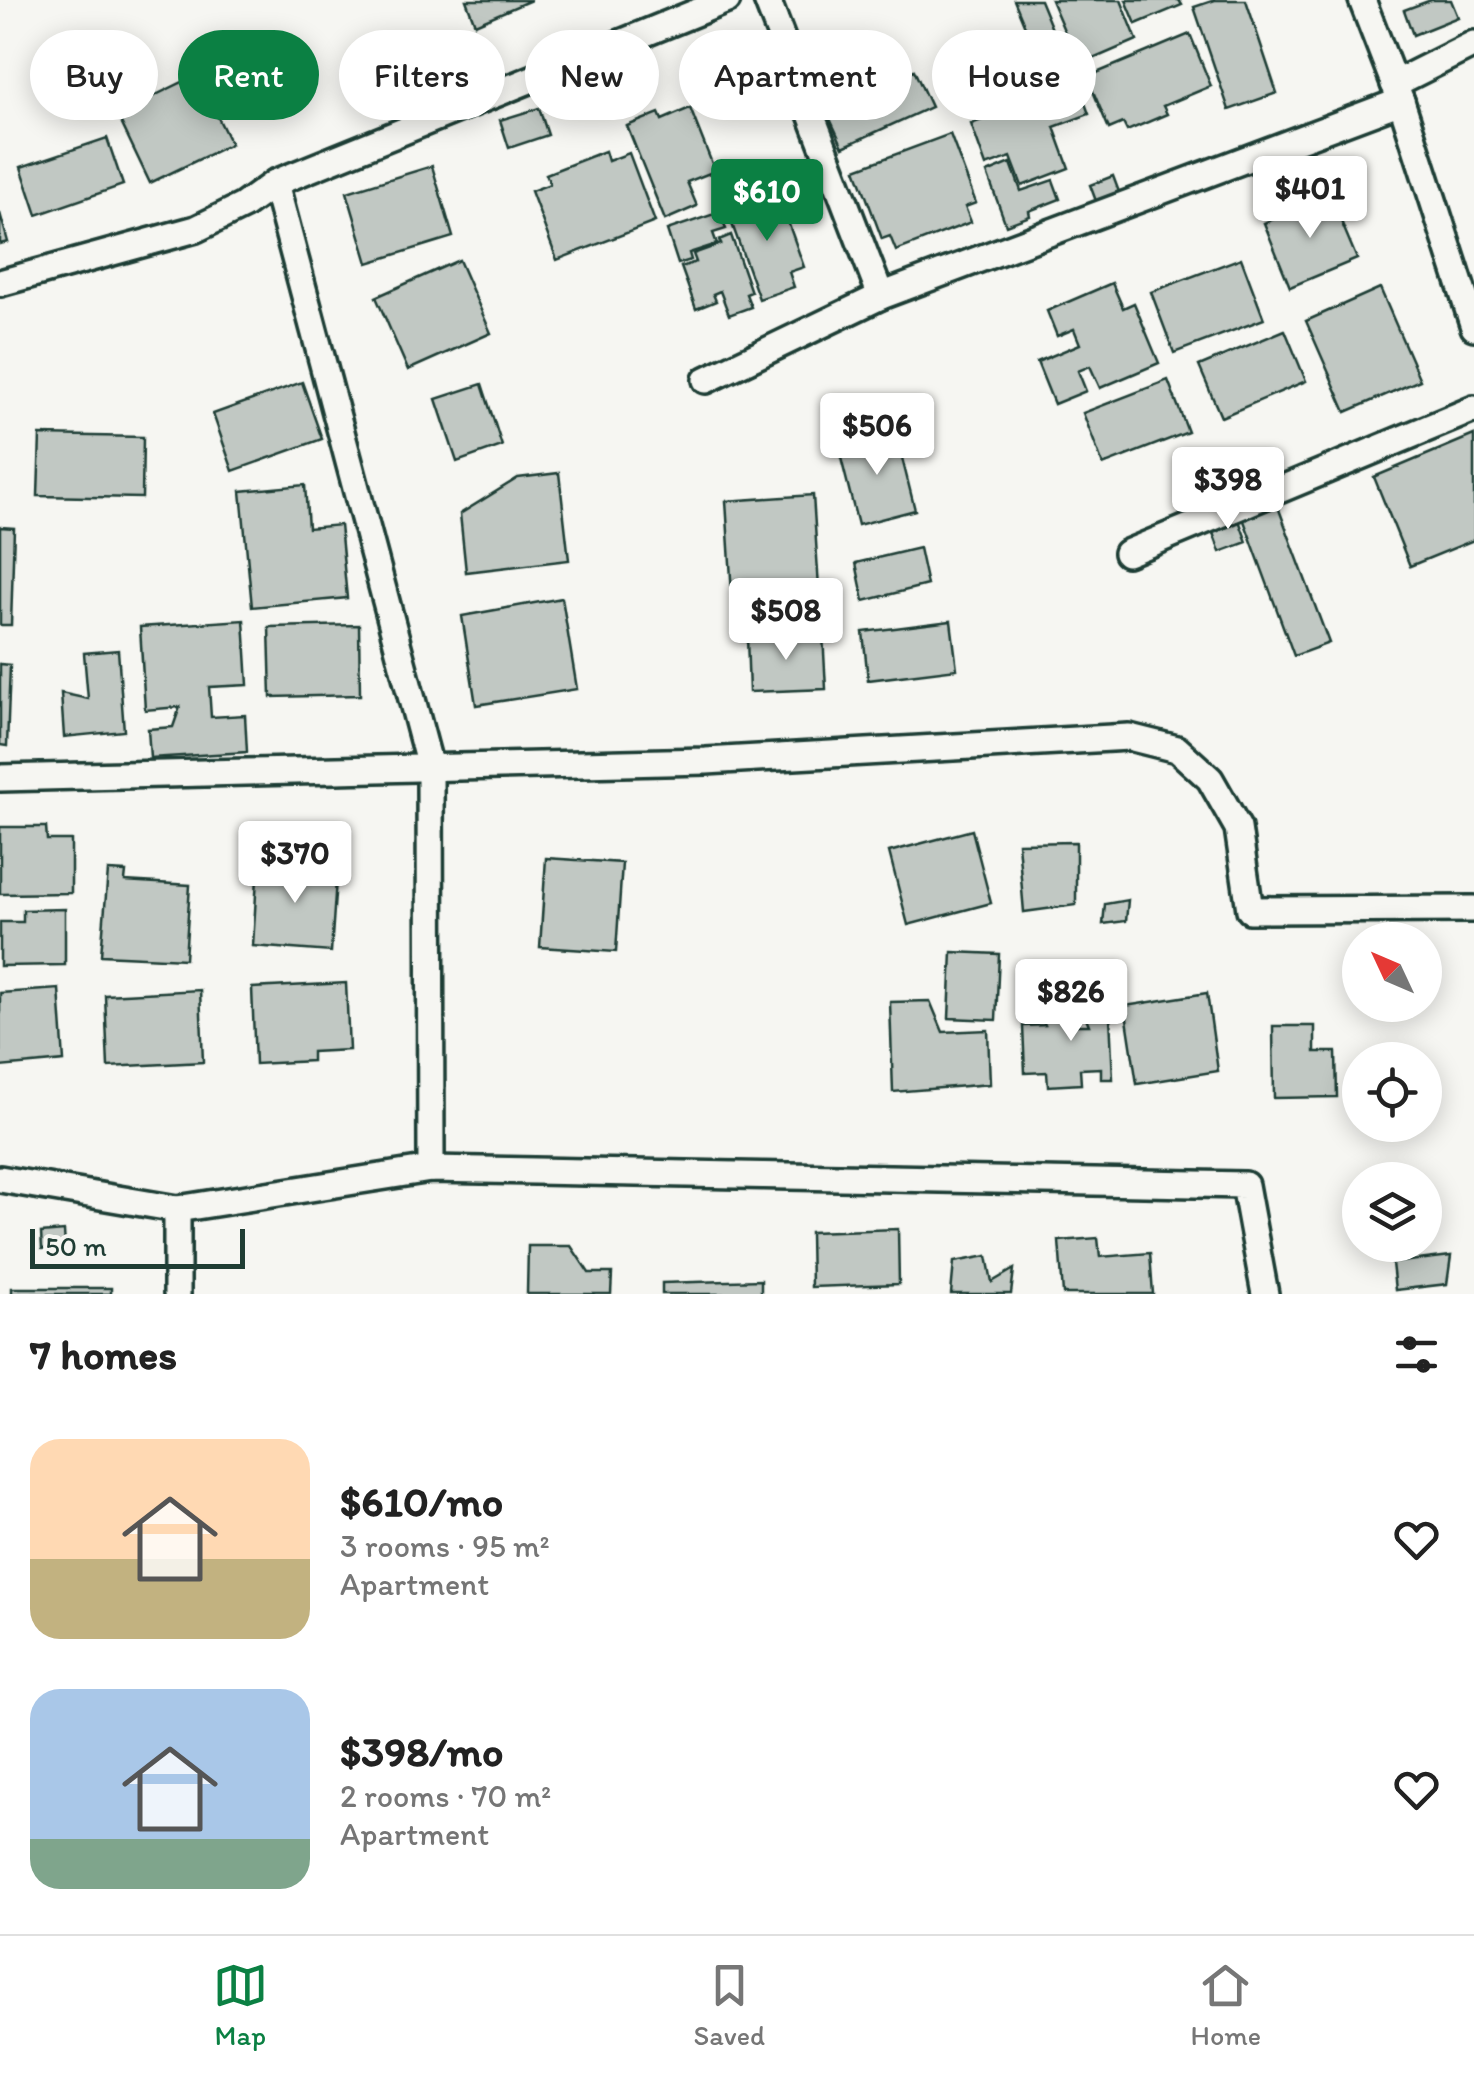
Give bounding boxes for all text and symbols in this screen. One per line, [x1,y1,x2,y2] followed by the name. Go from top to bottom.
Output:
[30,30,158,120] chip: Buy
[178,30,319,120] chip: Rent
[339,30,505,120] chip: Filters
[525,30,659,120] chip: New
[679,30,912,120] chip: Apartment
[932,30,1096,120] chip: House
[1251,156,1369,241] pin: $401
[708,159,826,244] pin: $610
[1275,169,1345,207] text: $401
[733,172,801,210] text: $610
[818,393,936,478] pin: $506
[842,406,912,444] text: $506
[1169,447,1287,532] pin: $398
[1194,460,1262,498] text: $398
[727,578,845,663] pin: $508
[751,591,821,629] text: $508
[236,821,354,906] pin: $370
[260,834,330,872] text: $370
[1342,922,1442,1022] north arrow
[1342,922,1442,1262] map controls
[1012,959,1130,1044] pin: $826
[1037,972,1105,1010] text: $826
[1342,1042,1442,1142] button: locate
[1342,1162,1442,1262] button: layers
[30,1224,245,1268] scale bar
[45,1229,107,1263] text: 50 m
[1389,1327,1444,1382] icon: filters
[30,1329,177,1380] text: 7 homes
[340,1476,503,1527] text: $610/mo
[110,1479,230,1599] icon: home
[1389,1512,1444,1567] icon: heart
[340,1527,550,1565] text: 3 rooms · 95 m²
[340,1565,489,1603] text: Apartment
[340,1726,503,1777] text: $398/mo
[110,1729,230,1849] icon: home
[1389,1762,1444,1817] icon: heart
[340,1777,551,1815] text: 2 rooms · 70 m²
[340,1815,489,1853] text: Apartment
[213,1958,268,2052] tab: Map
[693,1958,765,2052] tab: Saved
[1191,1958,1261,2052] tab: Home

